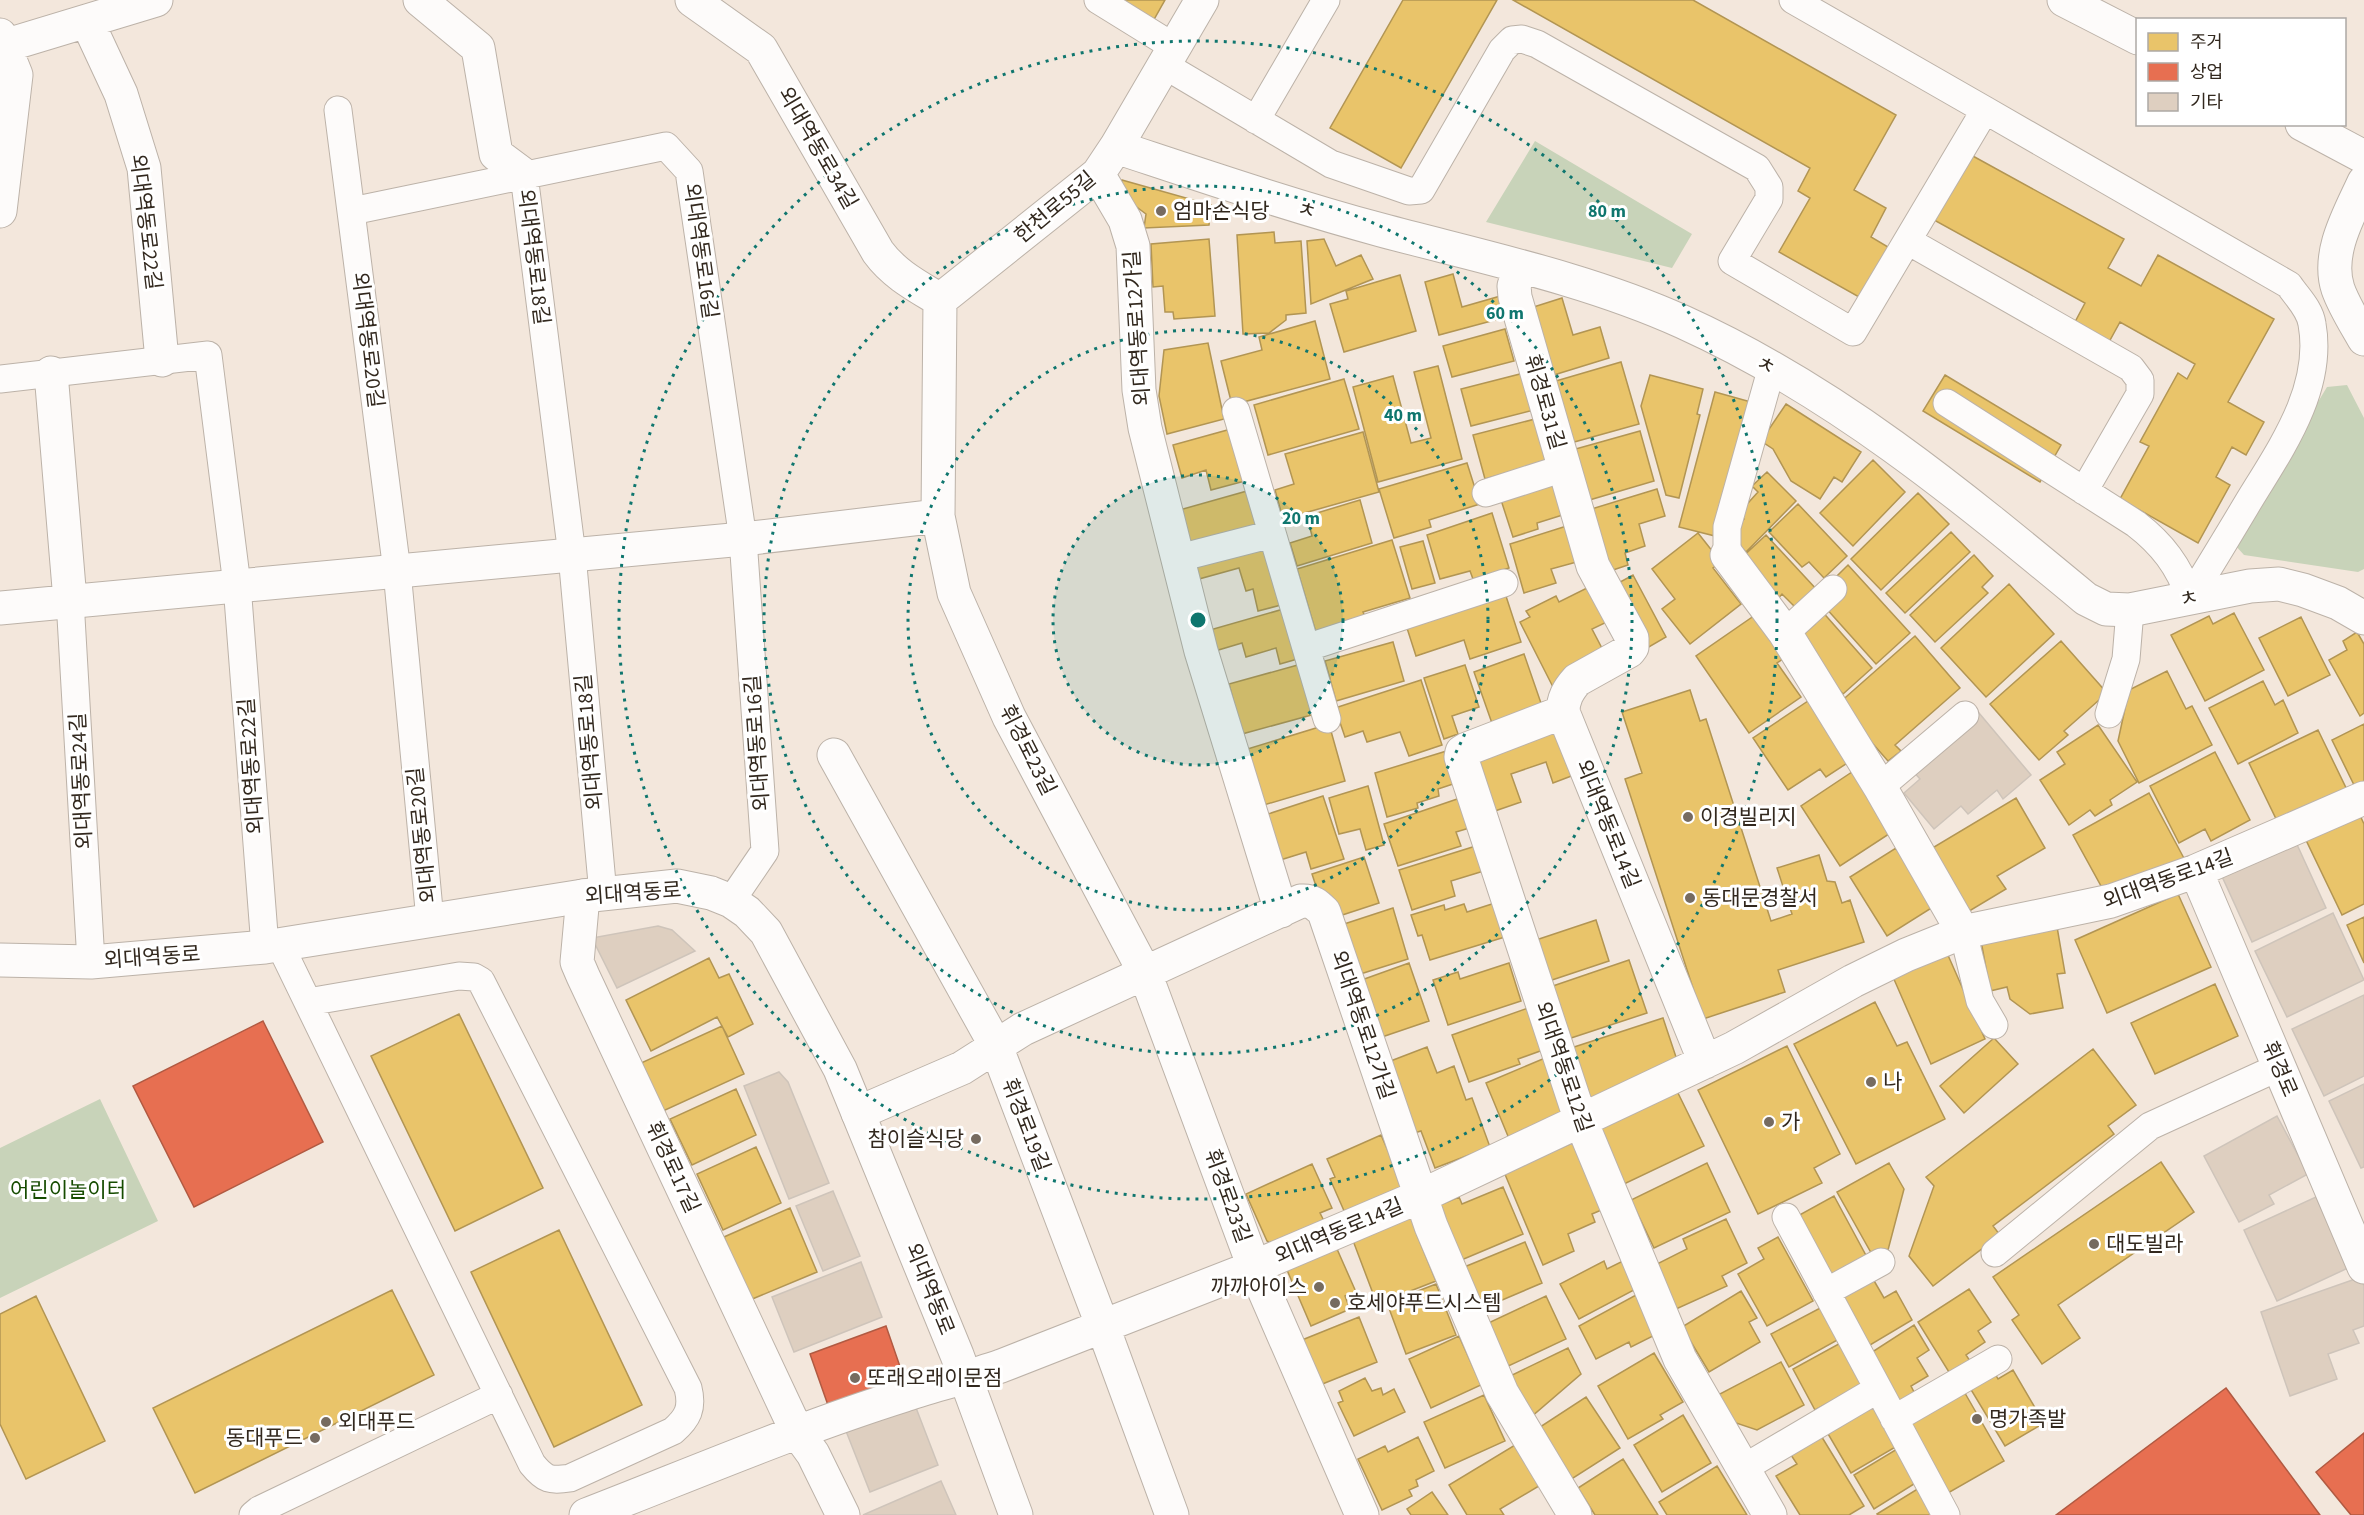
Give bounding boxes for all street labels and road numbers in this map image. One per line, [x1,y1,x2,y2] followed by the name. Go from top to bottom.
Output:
[771,81,865,215] street label: 외대역동로34길
[123,152,169,292] street label: 외대역동로22길
[1008,164,1102,250] street label: 한천로55길
[677,181,725,321] street label: 외대역동로16길
[511,187,557,327] street label: 외대역동로18길
[1293,193,1321,227] street label: ㅊ
[1117,249,1157,407] street label: 외대역동로12가길
[345,270,391,410] street label: 외대역동로20길
[1750,347,1782,383] street label: ㅊ
[1517,351,1573,453] street label: 휘경로31길
[2176,581,2202,615] street label: ㅊ
[568,673,610,811] street label: 외대역동로18길
[737,674,777,812] street label: 외대역동로16길
[231,697,271,835] street label: 외대역동로22길
[992,699,1064,801] street label: 휘경로23길
[62,712,100,850] street label: 외대역동로24길
[1568,755,1648,893] street label: 외대역동로14길
[400,765,444,905] street label: 외대역동로20길
[2099,842,2237,916] street label: 외대역동로14길
[584,875,682,911] street label: 외대역동로
[103,939,201,975] street label: 외대역동로
[1323,946,1403,1104] street label: 외대역동로12가길
[1528,997,1600,1137] street label: 외대역동로12길
[2255,1036,2305,1102] street label: 휘경로
[994,1074,1058,1176] street label: 휘경로19길
[639,1116,707,1218] street label: 휘경로17길
[1197,1145,1259,1247] street label: 휘경로23길
[1270,1190,1408,1272] street label: 외대역동로14길
[898,1239,962,1339] street label: 외대역동로

